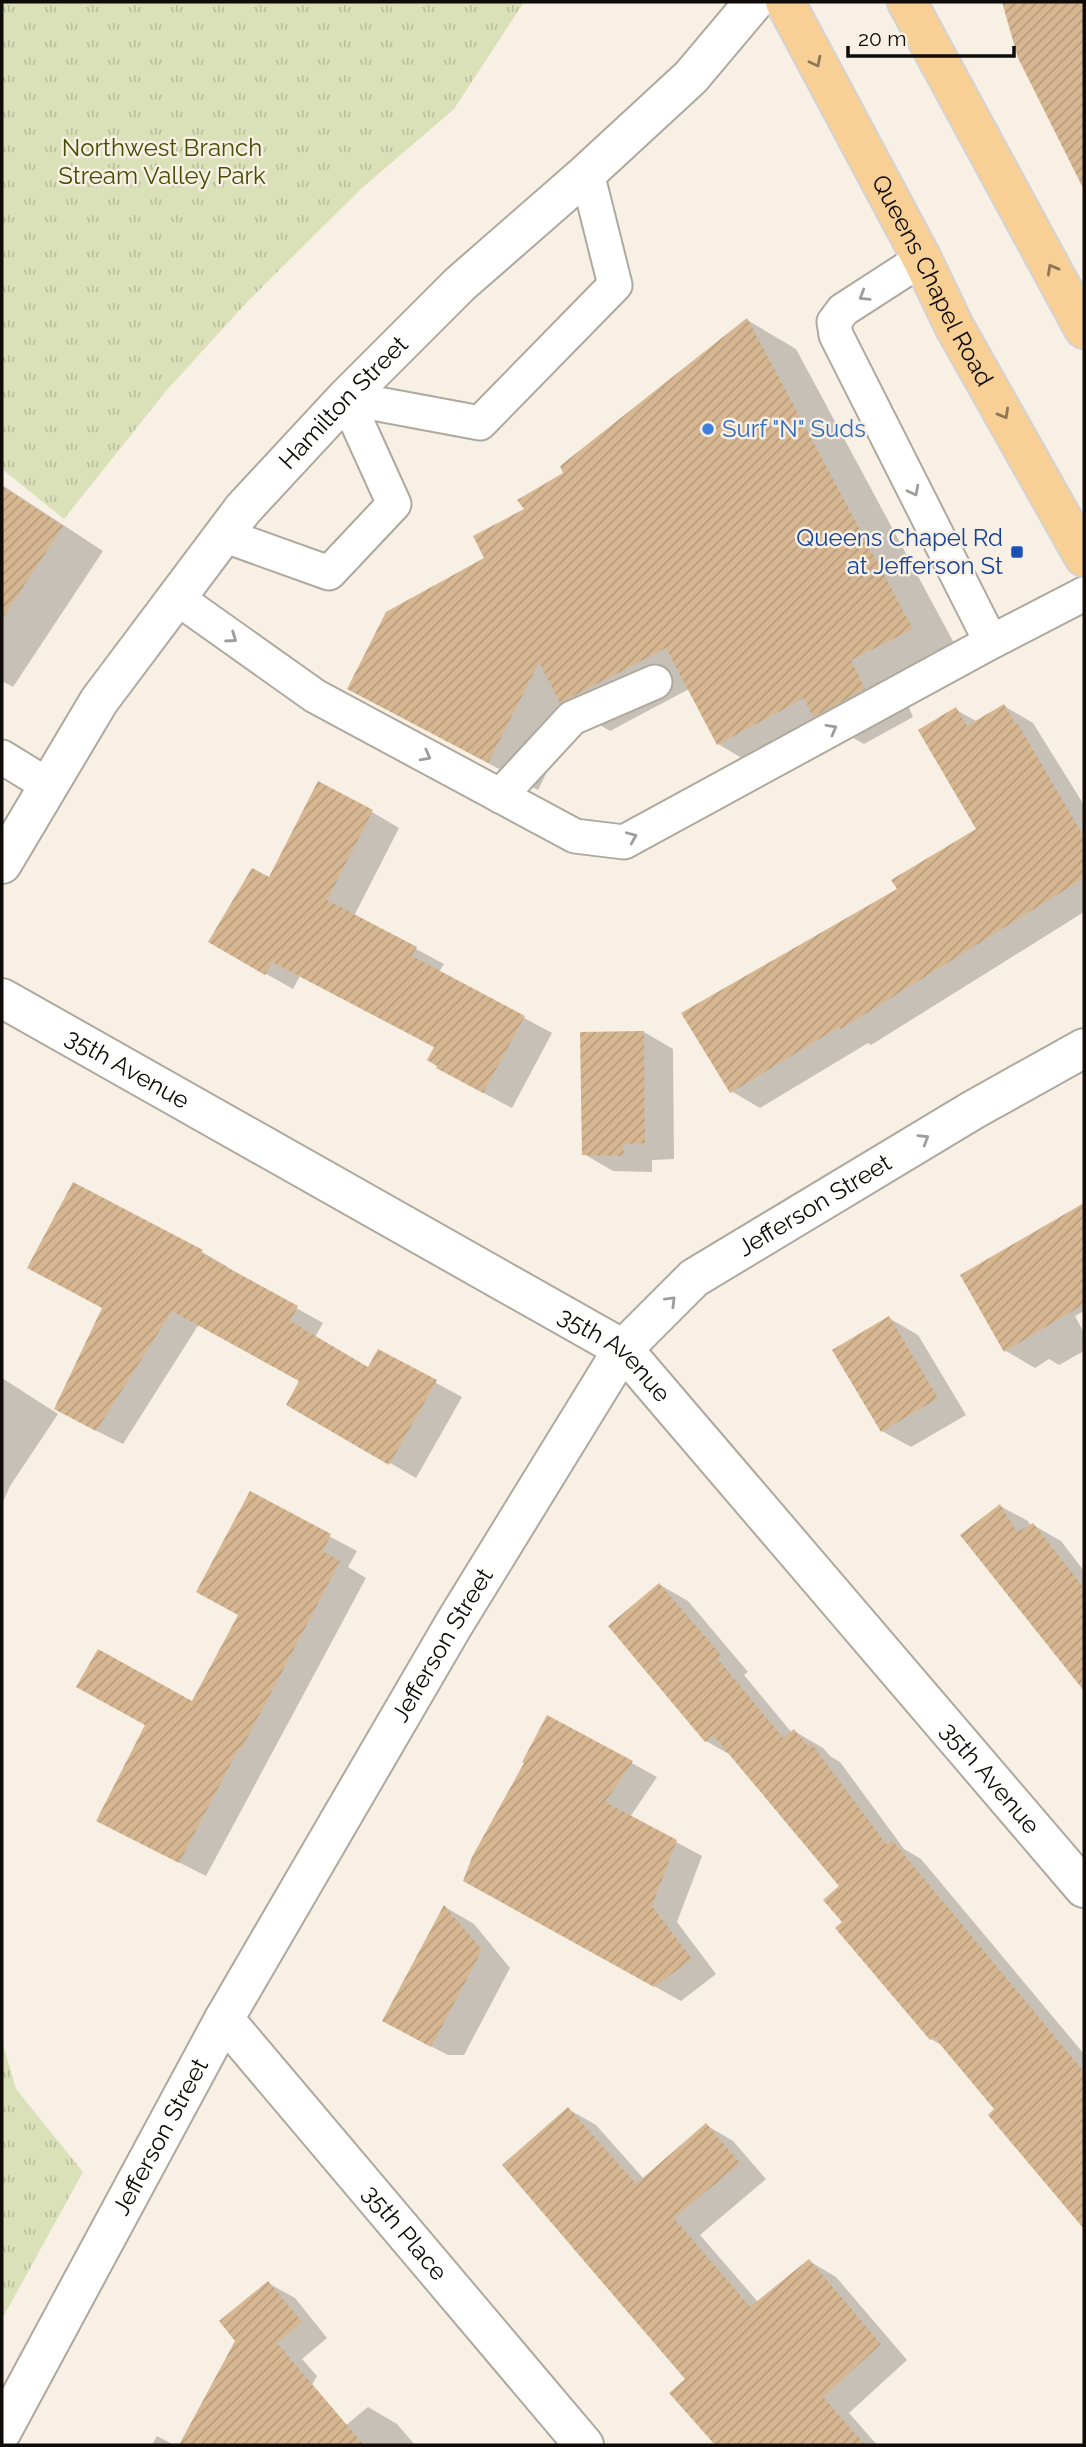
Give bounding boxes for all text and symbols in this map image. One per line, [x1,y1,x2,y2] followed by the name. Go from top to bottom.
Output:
[848,14,1014,58] scale bar
[858,26,906,51] text: 20 m
[808,55,822,67] one-way arrow
[58,133,266,190] park label: Northwest Branch Stream Valley Park
[866,170,1000,391] street label: Queens Chapel Road
[1046,264,1060,276] one-way arrow
[859,288,872,300] one-way arrow
[273,330,414,475] street label: Hamilton Street
[996,407,1009,420] one-way arrow
[722,414,866,443] place label: Surf "N" Suds
[700,421,716,437] marker: Surf "N" Suds
[906,484,920,496] one-way arrow
[796,523,1003,580] place label: Queens Chapel Rd at Jefferson St
[1009,544,1025,560] marker: Queens Chapel Rd at Jefferson St
[224,630,237,642] one-way arrow
[824,724,837,737] one-way arrow
[419,748,431,761] one-way arrow
[625,831,637,845] one-way arrow
[61,1022,195,1115] street label: 35th Avenue
[917,1134,930,1147] one-way arrow
[732,1148,896,1262] street label: Jefferson Street
[663,1296,676,1309] one-way arrow
[553,1300,677,1408] street label: 35th Avenue
[385,1563,499,1727] street label: Jefferson Street
[935,1716,1046,1840] street label: 35th Avenue
[106,2053,214,2220] street label: Jefferson Street
[357,2179,454,2286] street label: 35th Place

